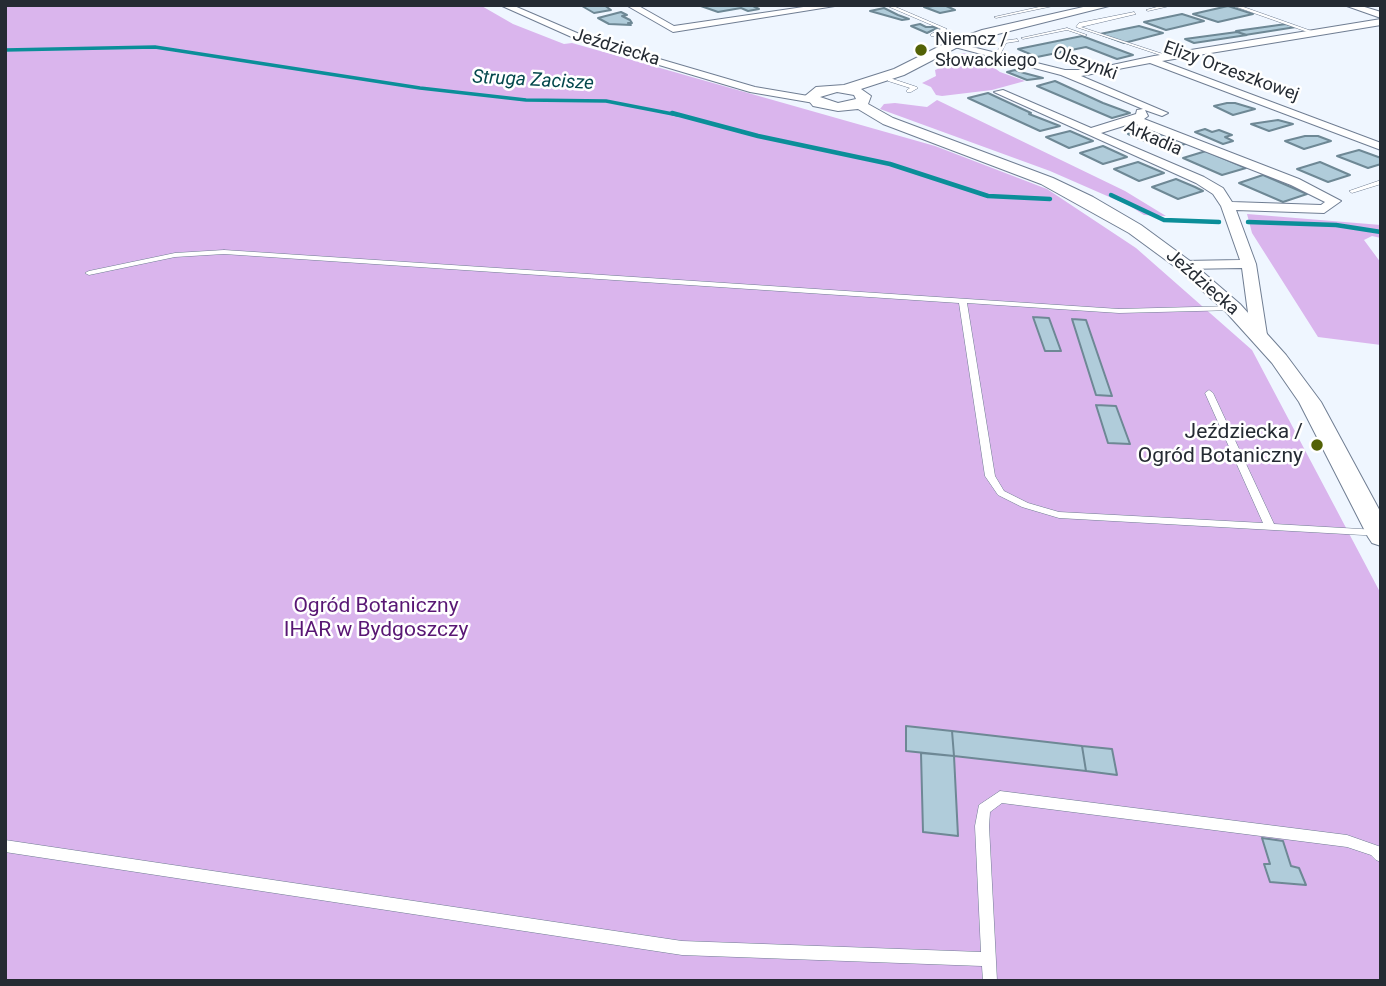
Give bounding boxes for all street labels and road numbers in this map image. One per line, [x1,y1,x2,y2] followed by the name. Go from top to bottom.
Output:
[570,25,662,71] street label: Jeździecka
[1160,37,1302,107] street label: Elizy Orzeszkowej
[1050,42,1120,86] street label: Olszynki
[1121,117,1185,161] street label: Arkadia
[1161,245,1243,321] street label: Jeździecka

